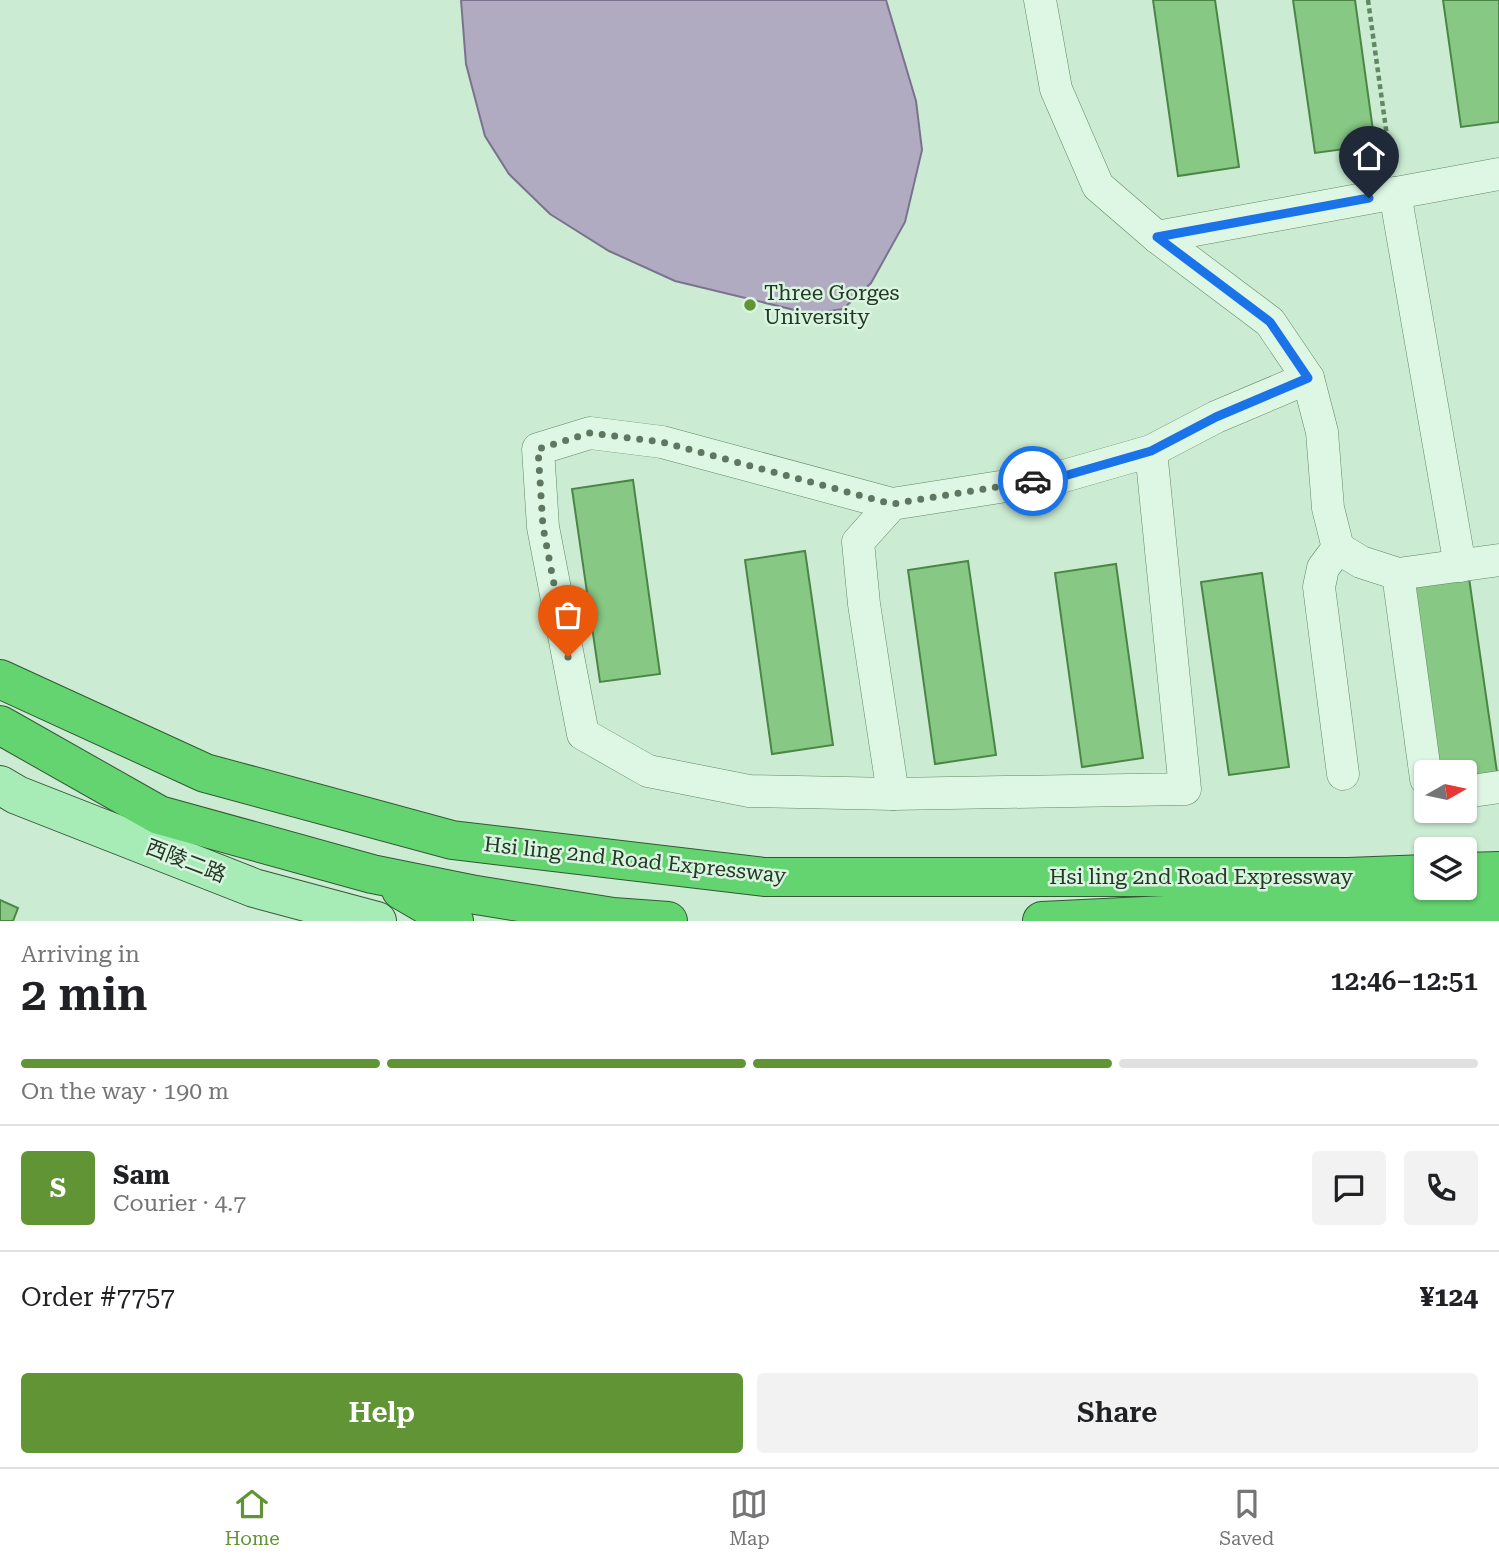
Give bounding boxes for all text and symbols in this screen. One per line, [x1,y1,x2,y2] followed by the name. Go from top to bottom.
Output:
[1339,126,1399,198] pin
[1350,137,1388,175] icon: home
[764,281,899,329] place label: Three Gorges University
[742,297,758,313] marker: Three Gorges University
[998,446,1068,516] courier
[1014,462,1052,500] icon: car
[538,585,598,657] pin
[549,596,587,634] icon: bag
[1414,760,1477,822] north arrow
[1414,760,1477,900] map controls
[483,832,788,888] street label: Hsi ling 2nd Road Expressway
[142,835,230,887] street label: 西陵二路
[1414,837,1477,900] button: layers
[1049,865,1353,889] street label: Hsi ling 2nd Road Expressway
[21,941,140,968] text: Arriving in
[1330,966,1478,996] text: 12:46–12:51
[21,967,148,1021] text: 2 min
[21,1078,229,1105] text: On the way · 190 m
[1312,1151,1386,1225] button: chat
[1404,1151,1478,1225] button: phone
[113,1160,170,1190] text: Sam
[50,1173,66,1203] text: S
[113,1190,246,1217] text: Courier · 4.7
[21,1282,175,1312] text: Order #7757
[1420,1282,1478,1312] text: ¥124
[21,1373,743,1453] button: Help
[757,1373,1478,1453] button: Share
[225,1485,280,1550] tab: Home
[729,1485,770,1550] tab: Map
[1219,1485,1274,1550] tab: Saved

